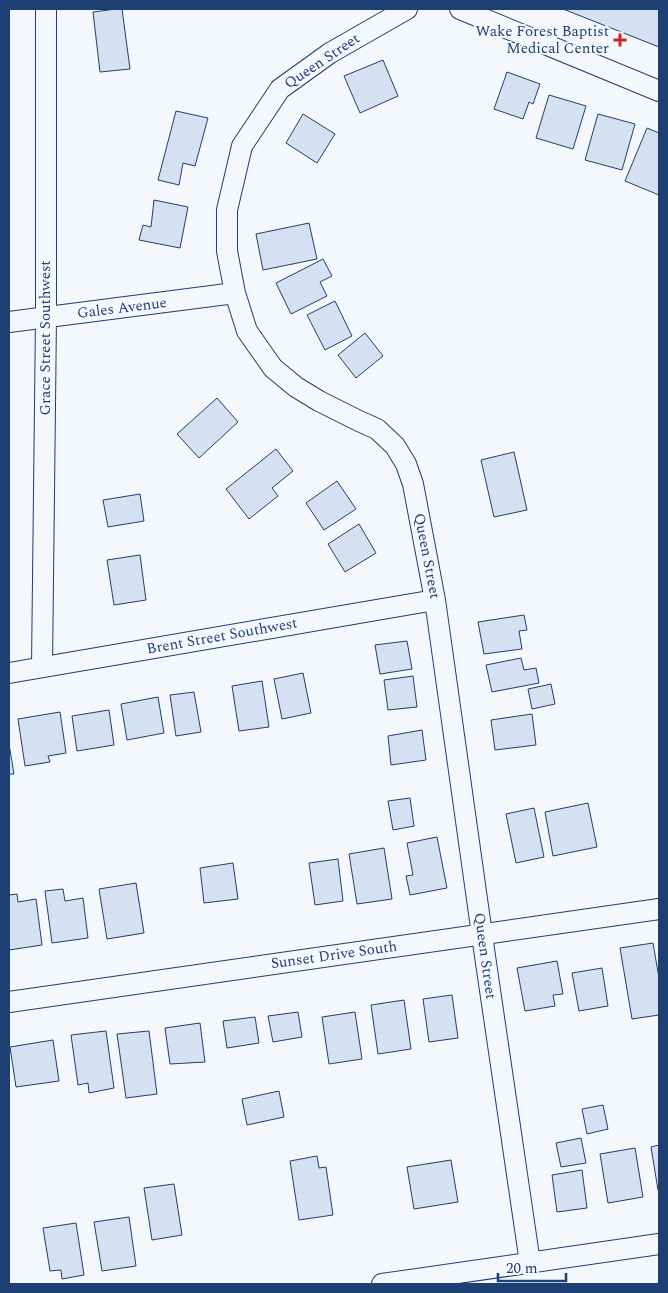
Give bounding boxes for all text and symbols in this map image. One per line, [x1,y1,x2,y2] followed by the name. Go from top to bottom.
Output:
[475,20,609,60] place label: Wake Forest Baptist Medical Center
[280,27,364,95] street label: Queen Street
[613,33,627,47] marker: Wake Forest Baptist Medical Center
[34,260,57,416] street label: Grace Street Southwest
[76,291,168,325] street label: Gales Avenue
[407,511,447,601] street label: Queen Street
[145,611,299,661] street label: Brent Street Southwest
[468,911,502,1001] street label: Queen Street
[269,935,399,975] street label: Sunset Drive South
[498,1250,566,1282] scale bar
[506,1257,538,1280] text: 20 m

